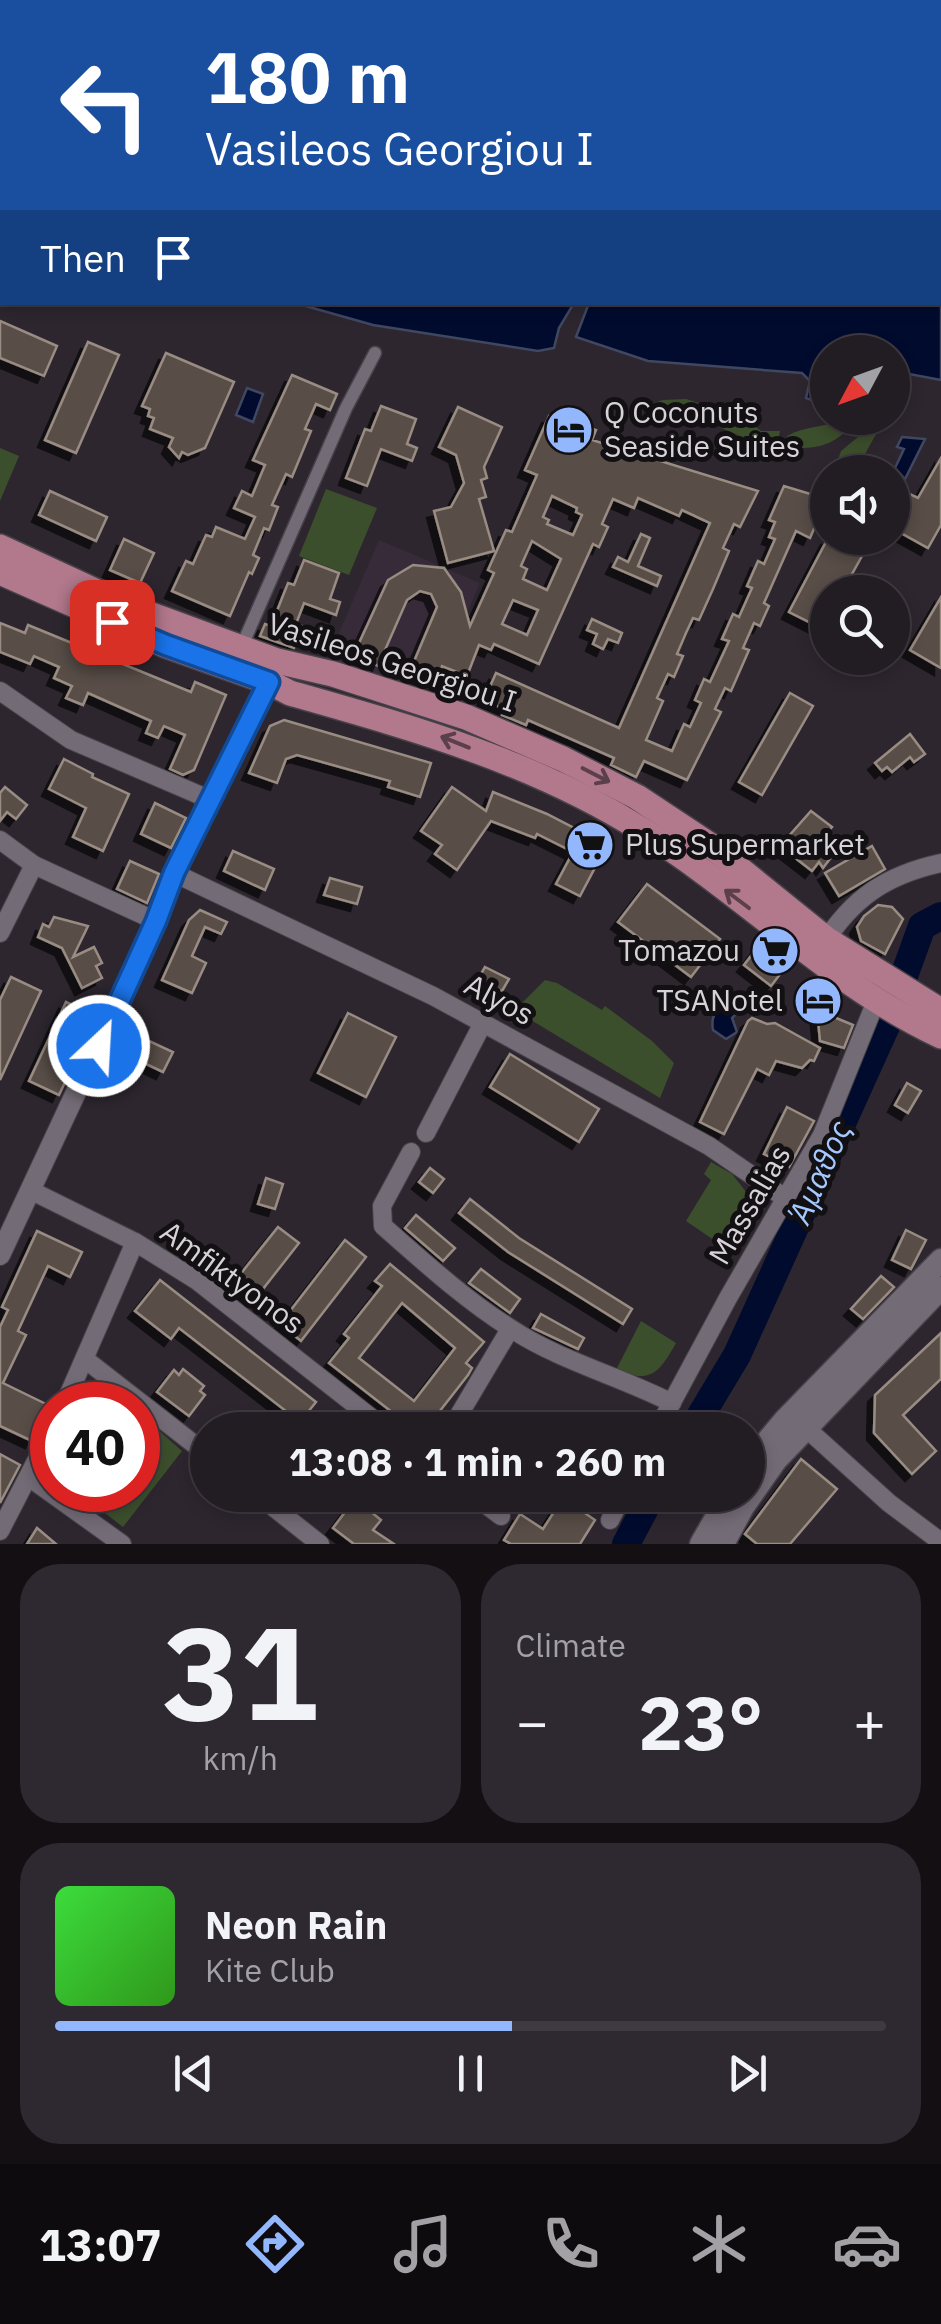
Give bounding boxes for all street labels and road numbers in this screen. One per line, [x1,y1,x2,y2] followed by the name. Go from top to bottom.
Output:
[263,603,522,720] street label: Vasileos Georgiou I
[458,964,541,1033] street label: Alyos
[699,1137,799,1271] street label: Massalias
[153,1211,313,1342] street label: Amfiktyonos

